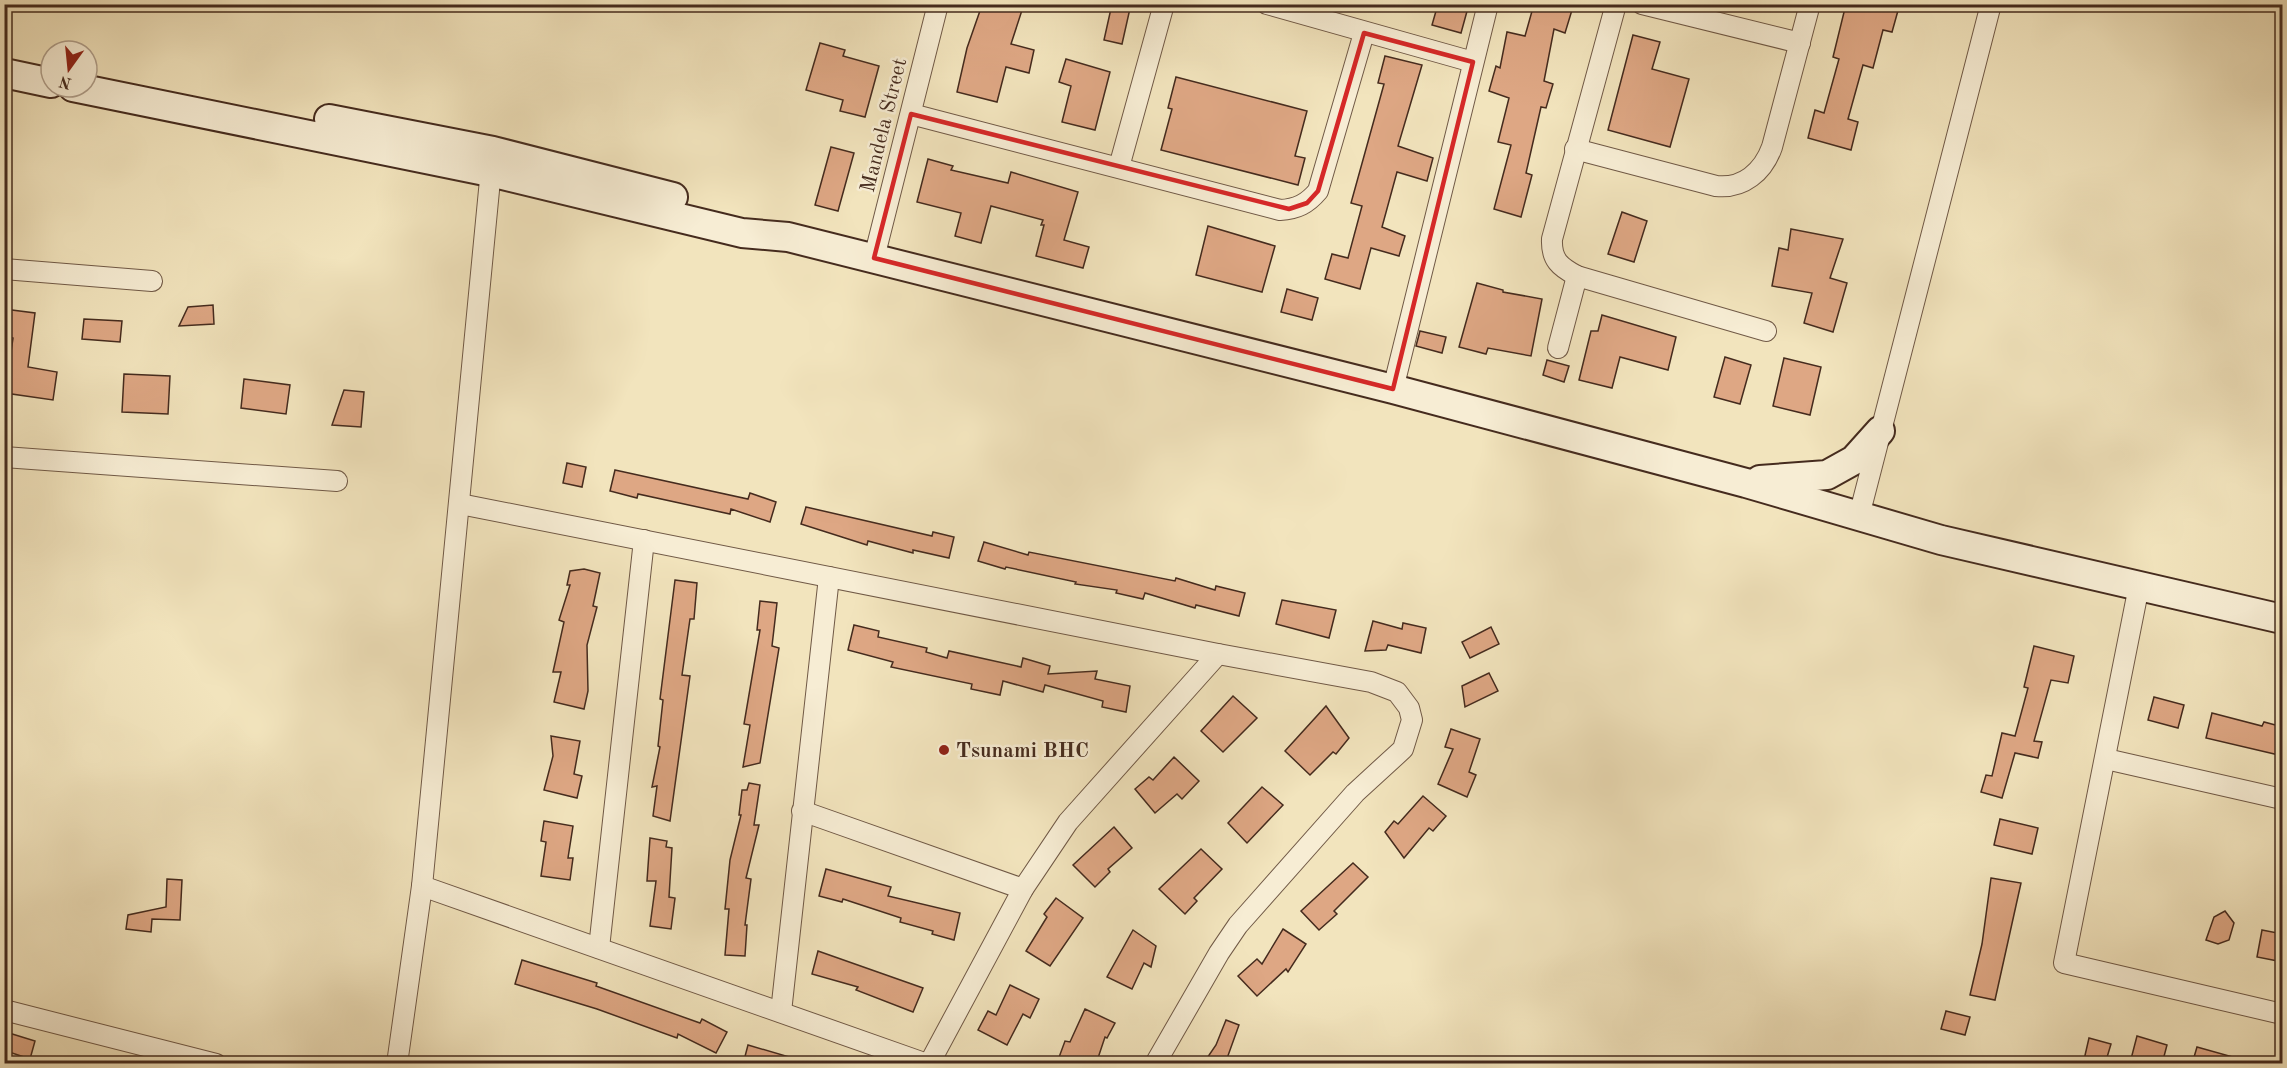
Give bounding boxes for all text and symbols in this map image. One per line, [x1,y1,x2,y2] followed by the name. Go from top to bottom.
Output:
[39,39,99,99] north arrow
[858,56,911,195] street label: Mandela Street
[57,72,74,91] text: N
[956,741,1089,762] place label: Tsunami BHC
[937,743,951,757] marker: Tsunami BHC

